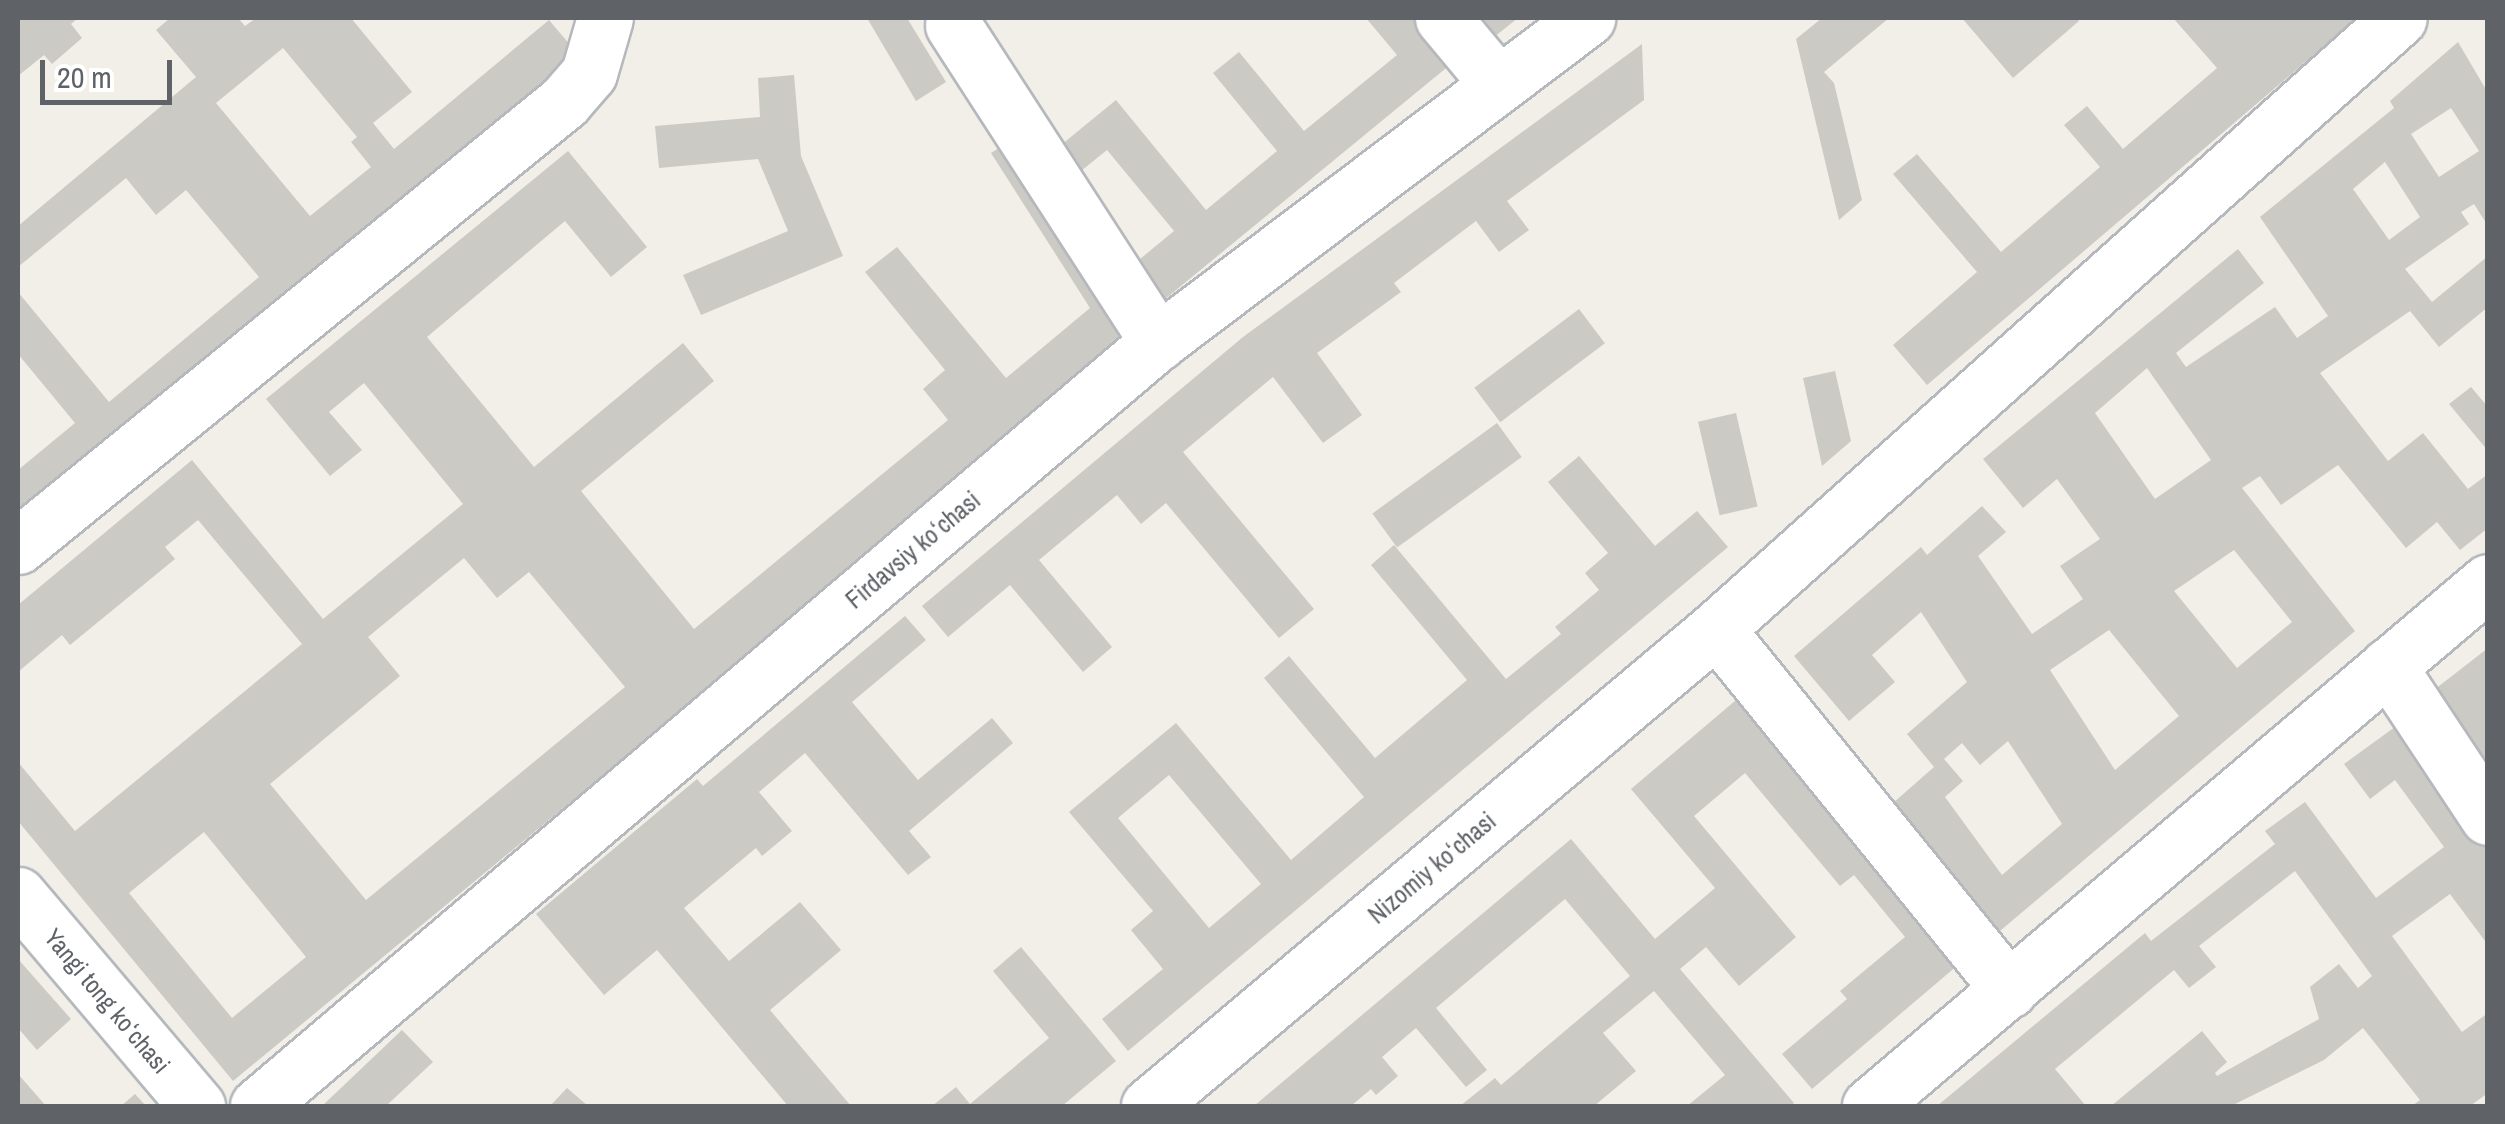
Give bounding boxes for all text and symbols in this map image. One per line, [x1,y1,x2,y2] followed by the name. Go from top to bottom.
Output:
[45,40,178,102] scale bar
[57,57,112,97] text: 20 m
[840,485,986,615] street label: Firdavsiy koʻchasi
[1362,806,1502,930] street label: Nizomiy koʻchasi
[38,923,176,1079] street label: Yangi tong koʻchasi

